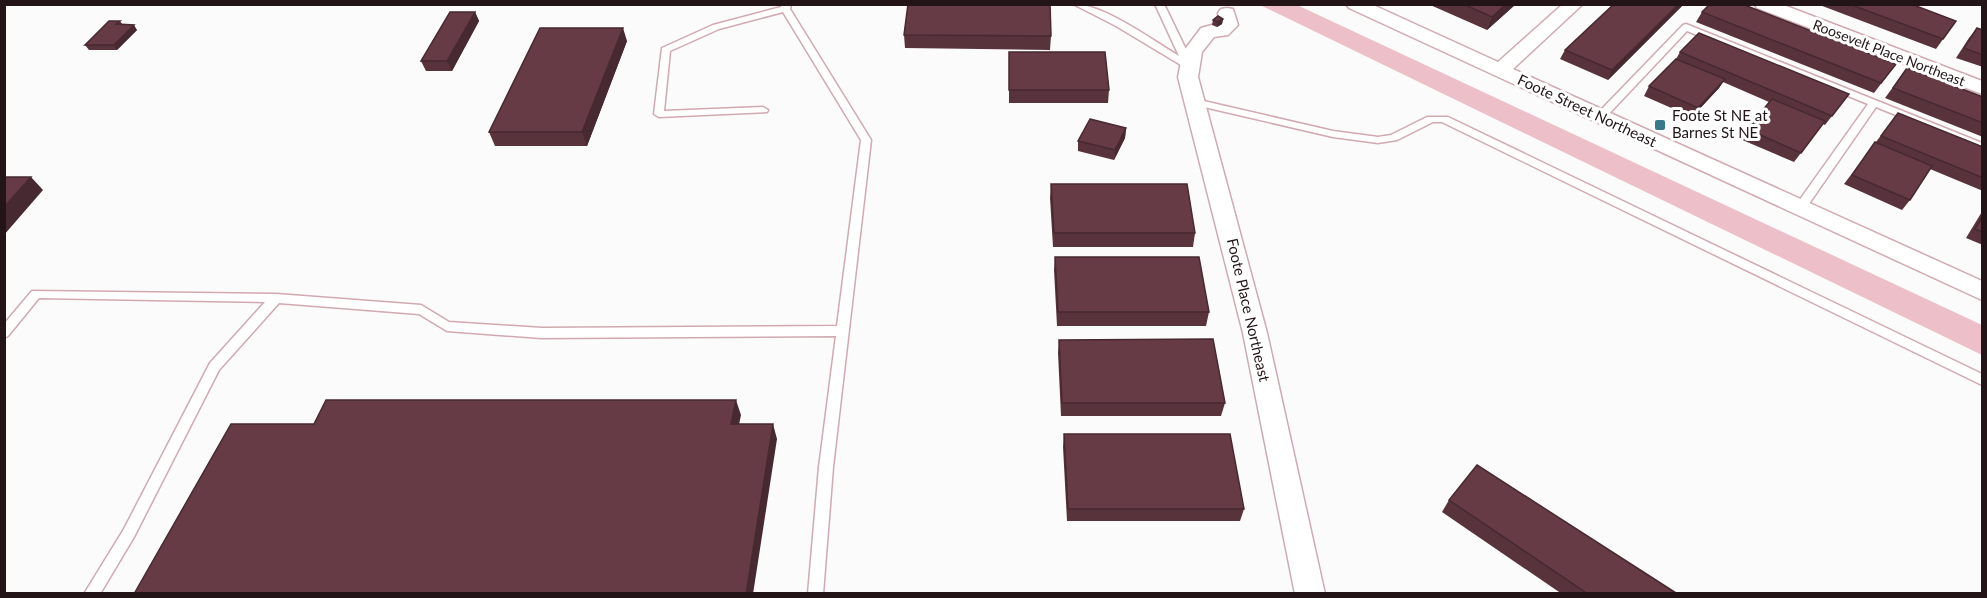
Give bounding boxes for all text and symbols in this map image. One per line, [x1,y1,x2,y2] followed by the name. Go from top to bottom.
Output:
[1811,16,1968,89] street label: Roosevelt Place Northeast
[1515,70,1660,150] street label: Foote Street Northeast
[1672,106,1768,141] place label: Foote St NE at Barnes St NE
[1653,118,1667,132] marker: Foote St NE at Barnes St NE
[1224,236,1274,384] street label: Foote Place Northeast

